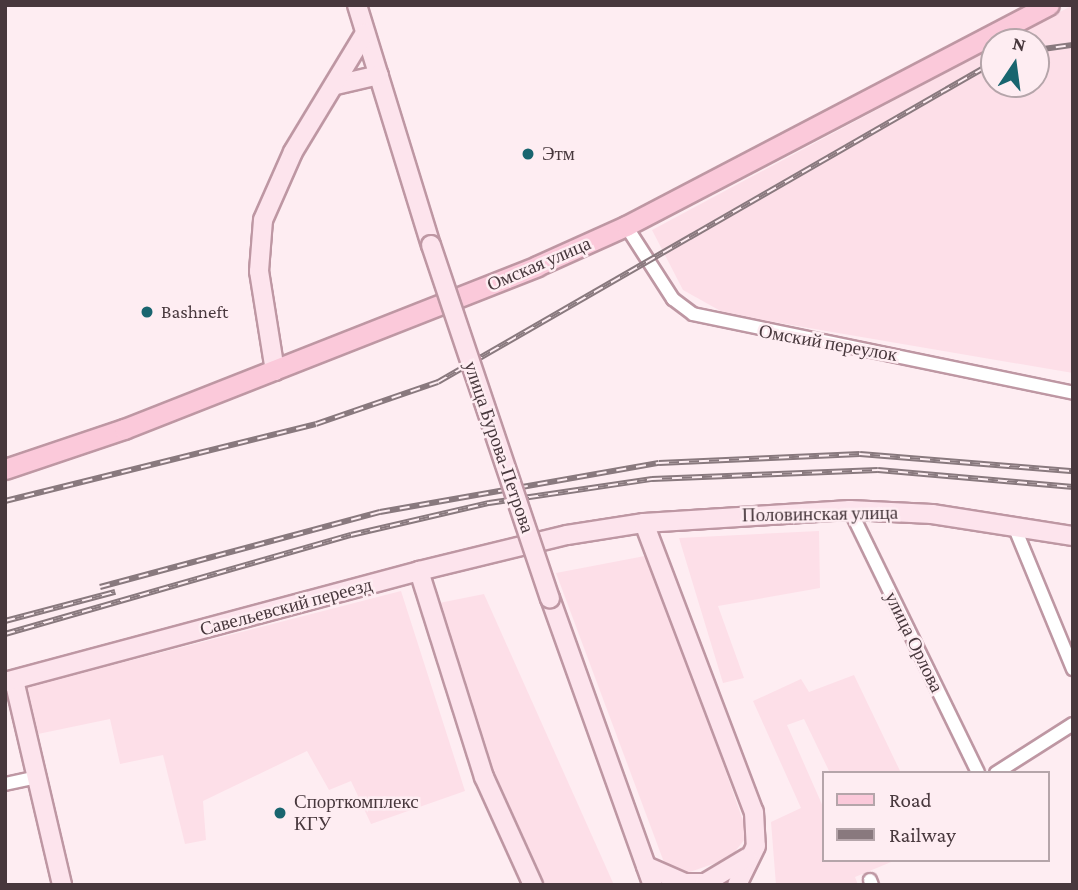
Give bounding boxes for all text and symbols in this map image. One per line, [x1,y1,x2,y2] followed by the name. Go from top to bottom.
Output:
[980,28,1050,98] north arrow
[1011,32,1028,56] text: N
[542,143,575,165] place label: Этм
[520,146,536,162] marker: Этм
[484,232,594,296] street label: Омская улица
[161,301,228,323] place label: Bashneft
[139,304,155,320] marker: Bashneft
[757,320,899,366] street label: Омский переулок
[459,358,539,536] street label: улица Бурова-Петрова
[742,501,898,527] street label: Половинская улица
[197,573,375,641] street label: Савельевский переезд
[880,588,948,696] street label: улица Орлова
[822,771,1050,862] legend
[889,788,932,812] text: Road
[294,791,419,835] place label: Спорткомплекс КГУ
[272,805,288,821] marker: Спорткомплекс КГУ
[889,823,956,847] text: Railway

